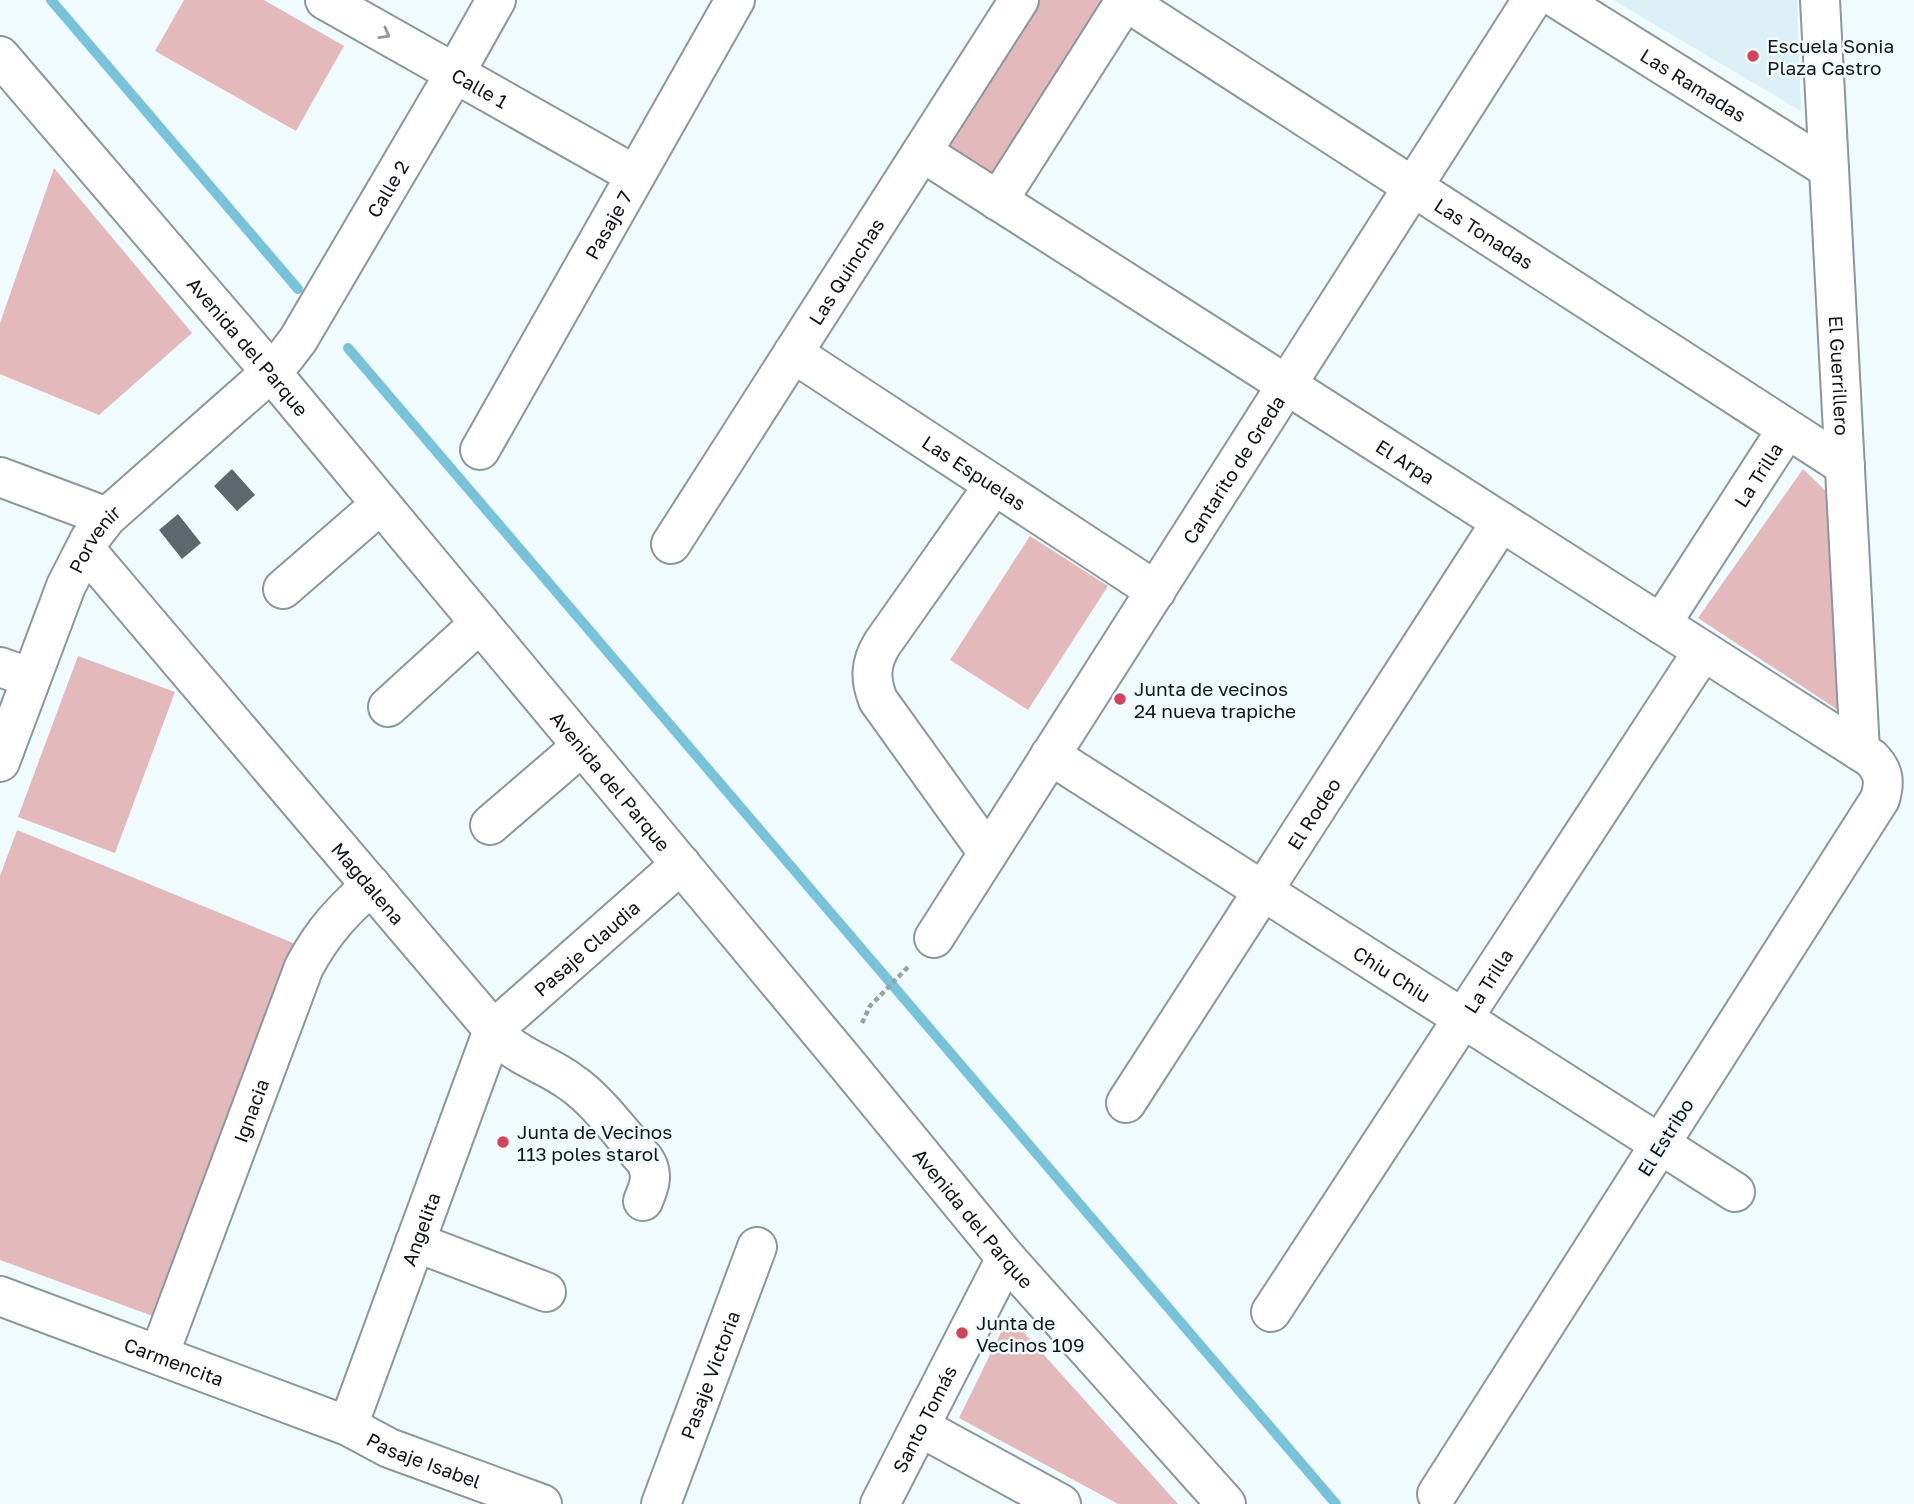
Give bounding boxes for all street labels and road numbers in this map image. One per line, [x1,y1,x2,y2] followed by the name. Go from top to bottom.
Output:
[1637,43,1751,126] street label: Las Ramadas
[448,63,512,112] street label: Calle 1
[361,156,413,221] street label: Calle 2
[579,186,636,263] street label: Pasaje 7
[1431,193,1538,273] street label: Las Tonadas
[803,214,888,329] street label: Las Quinchas
[183,272,314,420] street label: Avenida del Parque
[1825,315,1855,436] street label: El Guerrillero
[1177,391,1289,548] street label: Cantarito de Greda
[918,430,1031,514] street label: Las Espuelas
[1372,434,1439,488] street label: El Arpa
[1728,438,1787,511] street label: La Trilla
[63,499,125,577] street label: Porvenir
[546,706,676,855] street label: Avenida del Parque
[1282,773,1345,853] street label: El Rodeo
[327,837,410,929] street label: Magdalena
[529,895,644,1001] street label: Pasaje Claudia
[1349,940,1435,1006] street label: Chiu Chiu
[1458,944,1517,1017] street label: La Trilla
[228,1075,273,1146] street label: Ignacia
[1632,1094,1698,1180] street label: El Estribo
[909,1143,1039,1292] street label: Avenida del Parque
[396,1189,444,1269] street label: Angelita
[675,1307,744,1442] street label: Pasaje Victoria
[121,1332,227,1390] street label: Carmencita
[887,1361,961,1476] street label: Santo Tomás
[363,1427,484,1492] street label: Pasaje Isabel

